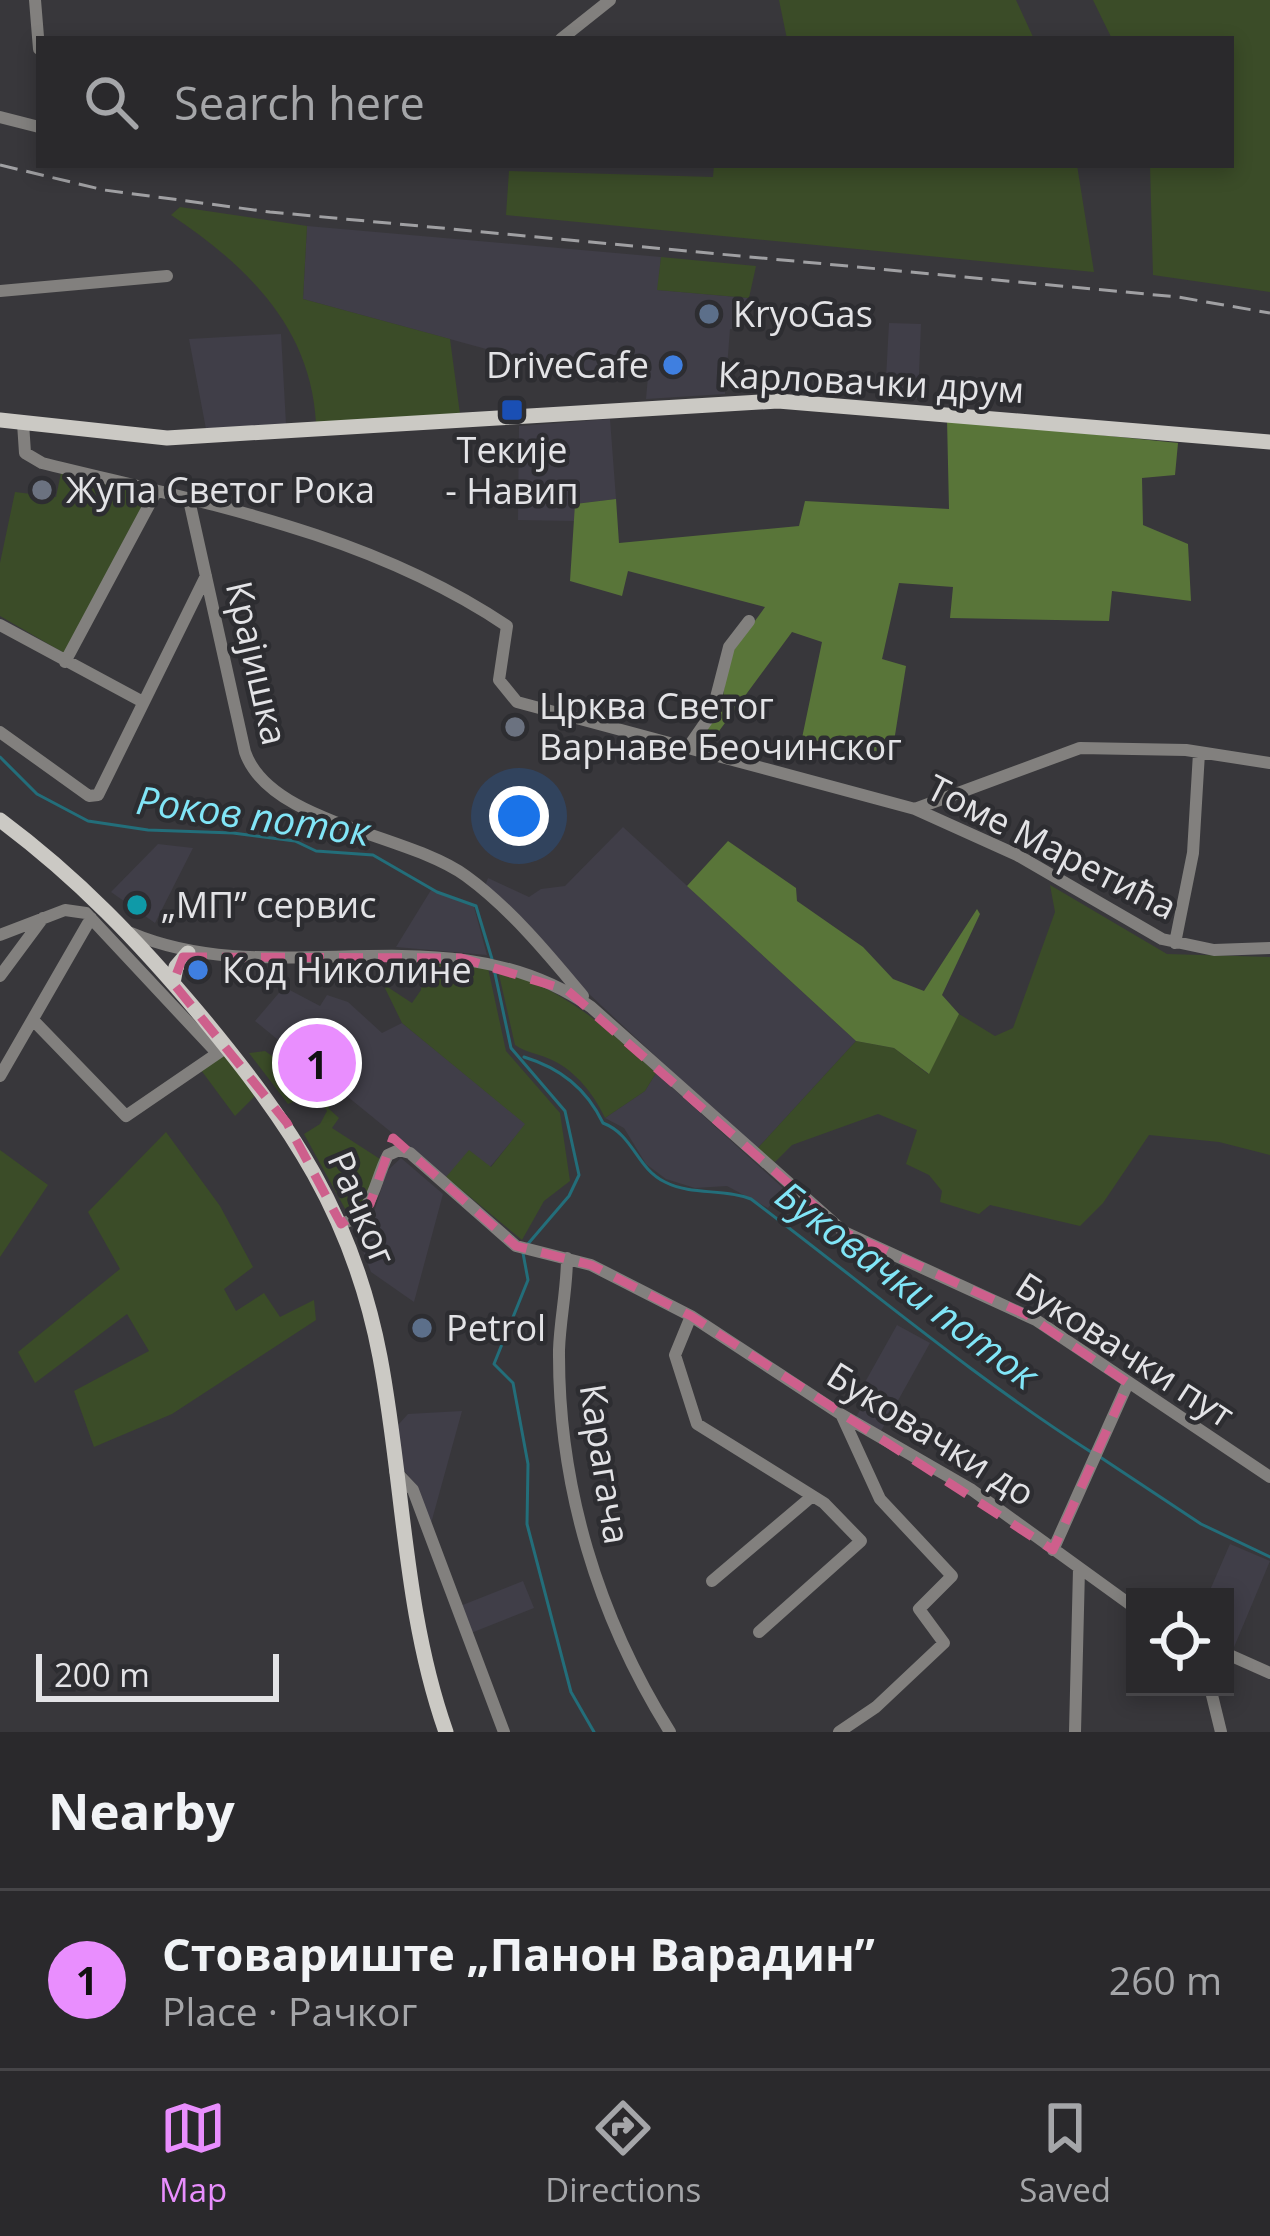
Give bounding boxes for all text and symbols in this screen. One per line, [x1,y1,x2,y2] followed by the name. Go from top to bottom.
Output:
[36,36,1234,168] search box
[78,69,144,135] icon: search
[174,72,425,133] text: Search here
[733,289,873,338] place label: KryoGas
[696,301,722,327] marker: KryoGas
[486,340,649,389] place label: DriveCafe
[717,349,1025,414] street label: Карловачки друм
[660,352,686,378] marker: DriveCafe
[499,397,525,423] marker: Текије - Навип
[445,425,579,515] place label: Текије - Навип
[66,465,375,514] place label: Жупа Светог Рока
[29,477,55,503] marker: Жупа Светог Рока
[215,576,300,750] street label: Крајишка
[539,681,902,771] place label: Црква Светог Варнаве Беочинског
[502,714,528,740] marker: Црква Светог Варнаве Беочинског
[919,763,1185,931] street label: Томе Маретића
[133,772,375,857] water label: Роков поток
[489,786,549,846] your location
[161,880,377,929] place label: „МП” сервис
[124,892,150,918] marker: „МП” сервис
[222,945,472,994] place label: Код Николине
[185,957,211,983] marker: Код Николине
[278,1018,356,1108] pin: 1
[317,1143,408,1272] street label: Рачког
[766,1168,1052,1401] water label: Буковачки поток
[1007,1261,1244,1439] street label: Буковачки пут
[446,1303,546,1352] place label: Petrol
[409,1315,435,1341] marker: Petrol
[818,1350,1044,1517] street label: Буковачки до
[569,1380,642,1547] street label: Карагача
[1126,1588,1234,1696] map controls
[1126,1588,1234,1696] button: locate
[36,1648,279,1701] scale bar
[54,1652,150,1697] text: 200 m
[48,1775,235,1845] text: Nearby
[162,1923,875,1984] text: Стовариште „Панон Варадин”
[76,1953,98,2006] text: 1
[1109,1953,1222,2006] text: 260 m
[162,1984,417,2037] text: Place · Рачког
[159,2095,227,2212] tab: Map
[545,2095,701,2212] tab: Directions
[1019,2095,1111,2212] tab: Saved

